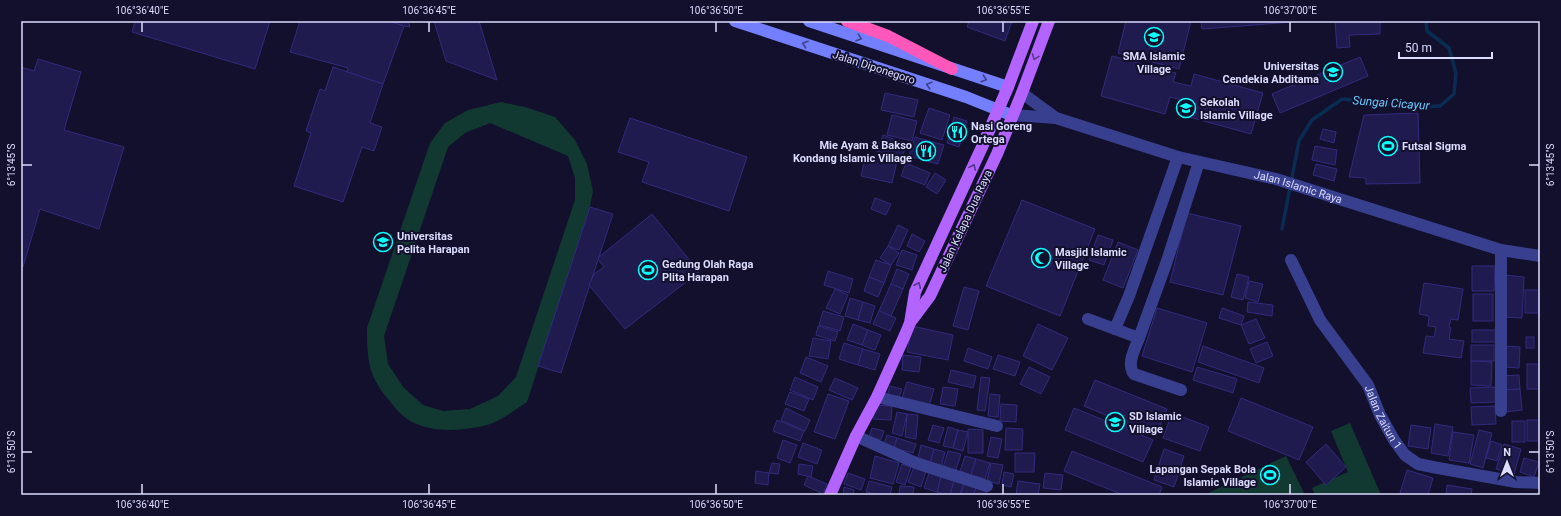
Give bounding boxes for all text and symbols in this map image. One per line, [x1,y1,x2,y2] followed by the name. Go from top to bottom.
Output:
[115,5,169,16] text: 106°36'40"E
[402,5,456,16] text: 106°36'45"E
[689,5,743,16] text: 106°36'50"E
[976,5,1030,16] text: 106°36'55"E
[1263,5,1317,16] text: 106°37'00"E
[1143,26,1165,48] school or university icon: SMA Islamic Village
[856,33,863,42] one-way arrow
[1399,34,1492,60] scale bar
[802,40,809,49] one-way arrow
[1405,41,1432,55] text: 50 m
[831,48,917,87] street label: Jalan Diponegoro
[1123,50,1185,76] place label: SMA Islamic Village
[1032,53,1040,60] one-way arrow
[1222,60,1319,86] place label: Universitas Cendekia Abditama
[1322,61,1344,83] school or university icon: Universitas Cendekia Abditama
[980,75,987,83] one-way arrow
[925,81,932,90] one-way arrow
[1352,93,1431,113] water label: Sungai Cicayur
[1200,96,1273,122] place label: Sekolah Islamic Village
[1175,97,1197,119] school or university icon: Sekolah Islamic Village
[971,120,1032,146] place label: Nasi Goreng Ortega
[946,121,968,143] restaurant icon: Nasi Goreng Ortega
[1377,135,1399,157] sports icon: Futsal Sigma
[793,139,912,165] place label: Mie Ayam & Bakso Kondang Islamic Village
[915,140,937,162] restaurant icon: Mie Ayam & Bakso Kondang Islamic Village
[1402,140,1466,153] place label: Futsal Sigma
[6,144,17,186] text: 6°13'45"S
[1545,144,1556,186] text: 6°13'45"S
[968,164,976,171] one-way arrow
[936,168,995,274] street label: Jalan Kelapa Dua Raya
[1253,168,1344,206] street label: Jalan Islamic Raya
[397,230,470,256] place label: Universitas Pelita Harapan
[372,231,394,253] school or university icon: Universitas Pelita Harapan
[1055,246,1127,272] place label: Masjid Islamic Village
[1030,247,1052,269] mosque icon: Masjid Islamic Village
[662,258,753,284] place label: Gedung Olah Raga Plita Harapan
[637,259,659,281] sports icon: Gedung Olah Raga Plita Harapan
[913,282,921,289] one-way arrow
[1362,384,1404,452] street label: Jalan Zaitun 1
[1129,410,1182,436] place label: SD Islamic Village
[1104,411,1126,433] school or university icon: SD Islamic Village
[6,431,17,473] text: 6°13'50"S
[1545,431,1556,473] text: 6°13'50"S
[1487,442,1527,482] north arrow
[1503,446,1511,459] text: N
[1149,463,1256,489] place label: Lapangan Sepak Bola Islamic Village
[1259,464,1281,486] sports icon: Lapangan Sepak Bola Islamic Village
[115,499,169,510] text: 106°36'40"E
[402,499,456,510] text: 106°36'45"E
[689,499,743,510] text: 106°36'50"E
[976,499,1030,510] text: 106°36'55"E
[1263,499,1317,510] text: 106°37'00"E

